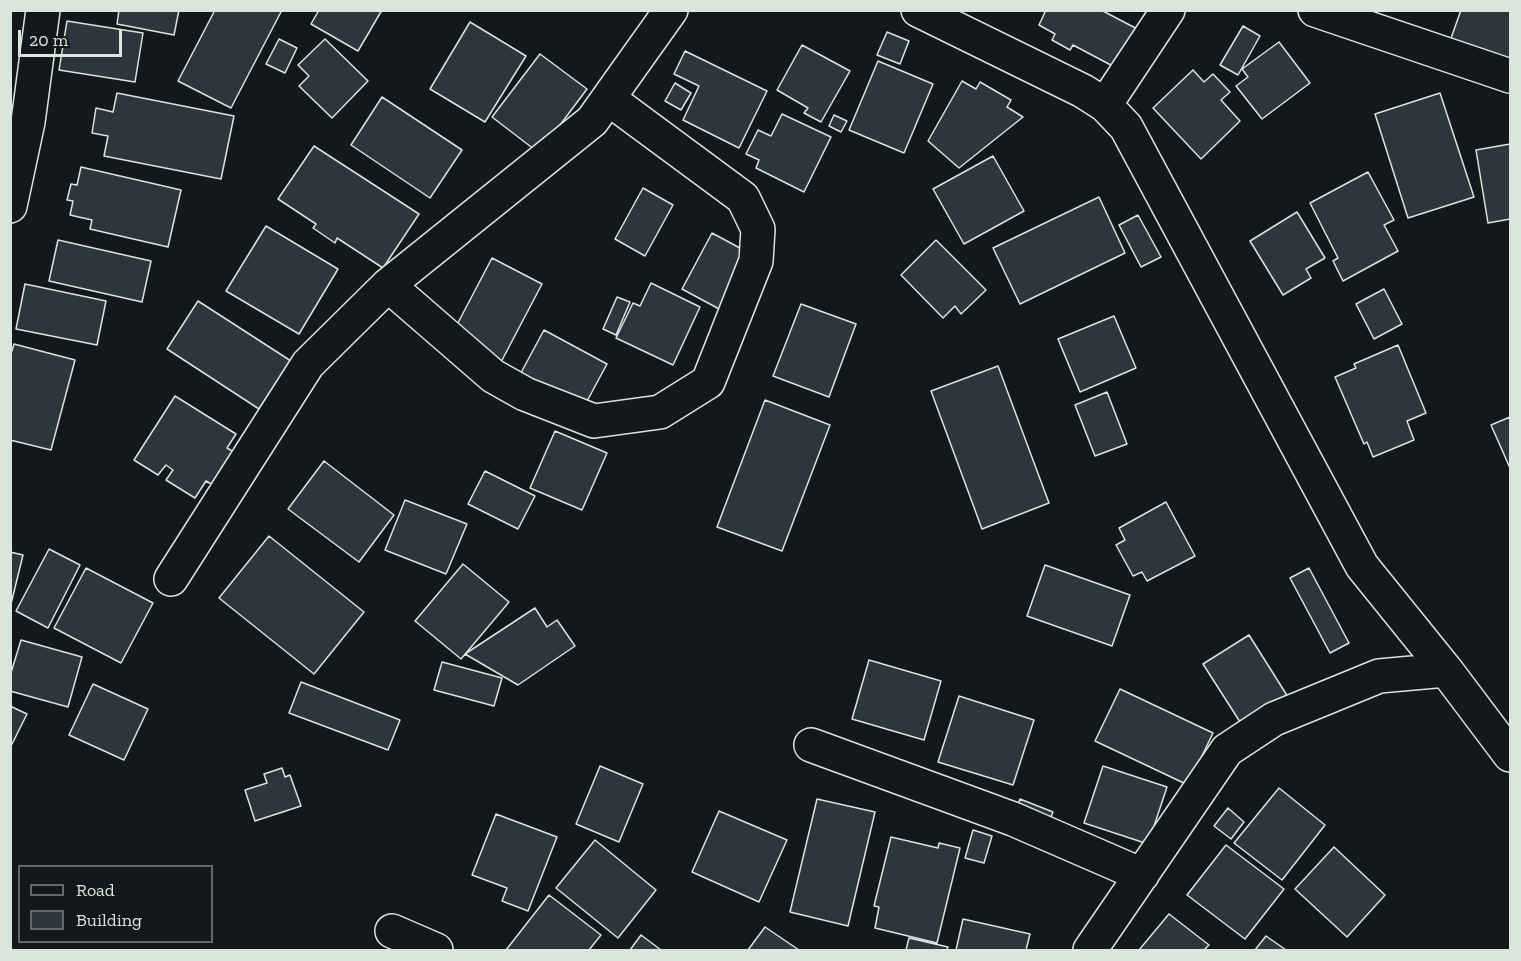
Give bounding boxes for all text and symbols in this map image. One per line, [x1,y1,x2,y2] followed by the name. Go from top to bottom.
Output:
[21,18,124,56] scale bar
[29,29,68,51] text: 20 m
[18,865,213,943] legend
[76,879,115,901] text: Road
[76,909,142,931] text: Building

